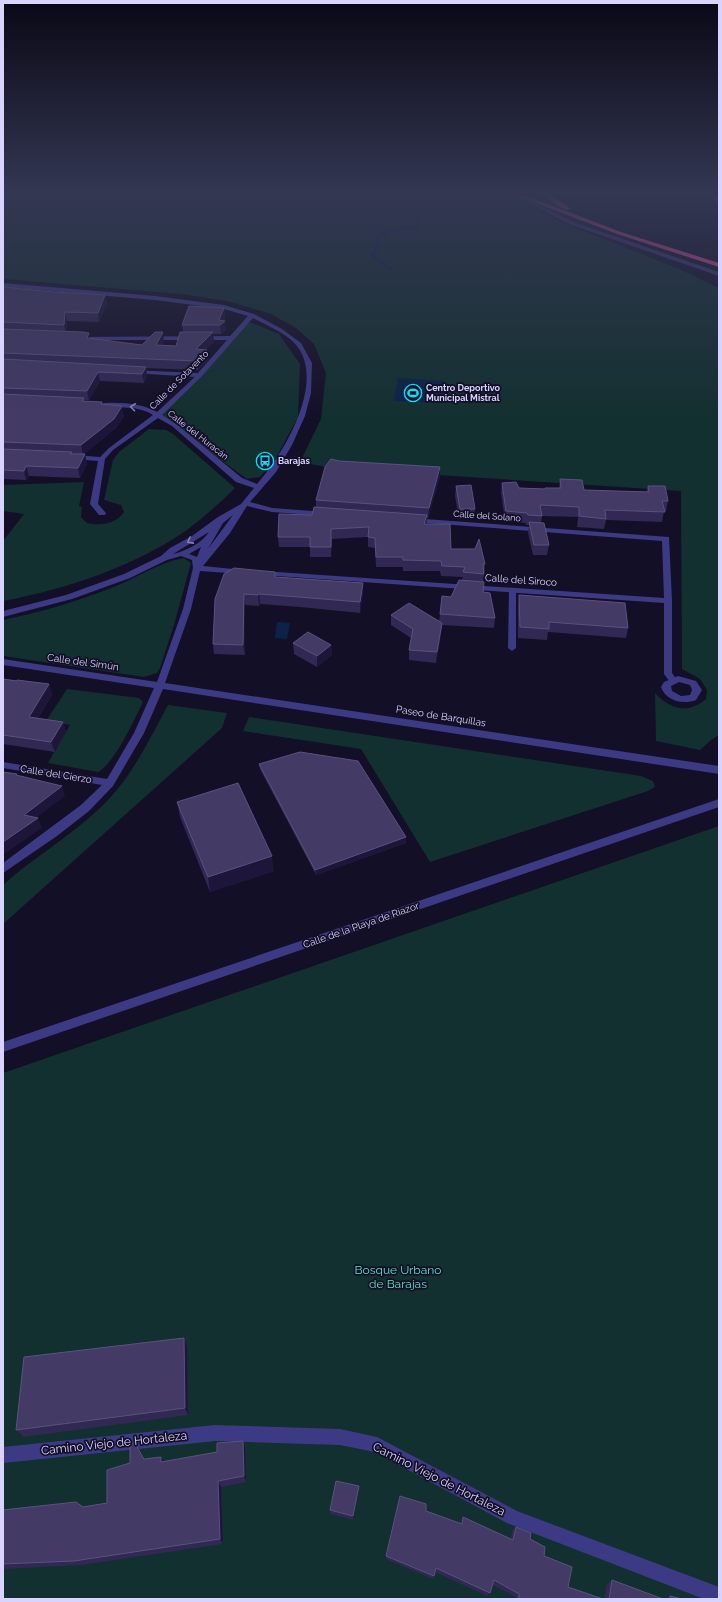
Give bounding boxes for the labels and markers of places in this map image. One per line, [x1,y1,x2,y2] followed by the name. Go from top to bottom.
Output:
[403,383,423,403] sports icon: Centro Deportivo Municipal Mistral
[426,383,500,403] place label: Centro Deportivo Municipal Mistral
[255,451,275,471] bus stop icon: Barajas
[278,456,310,466] place label: Barajas

